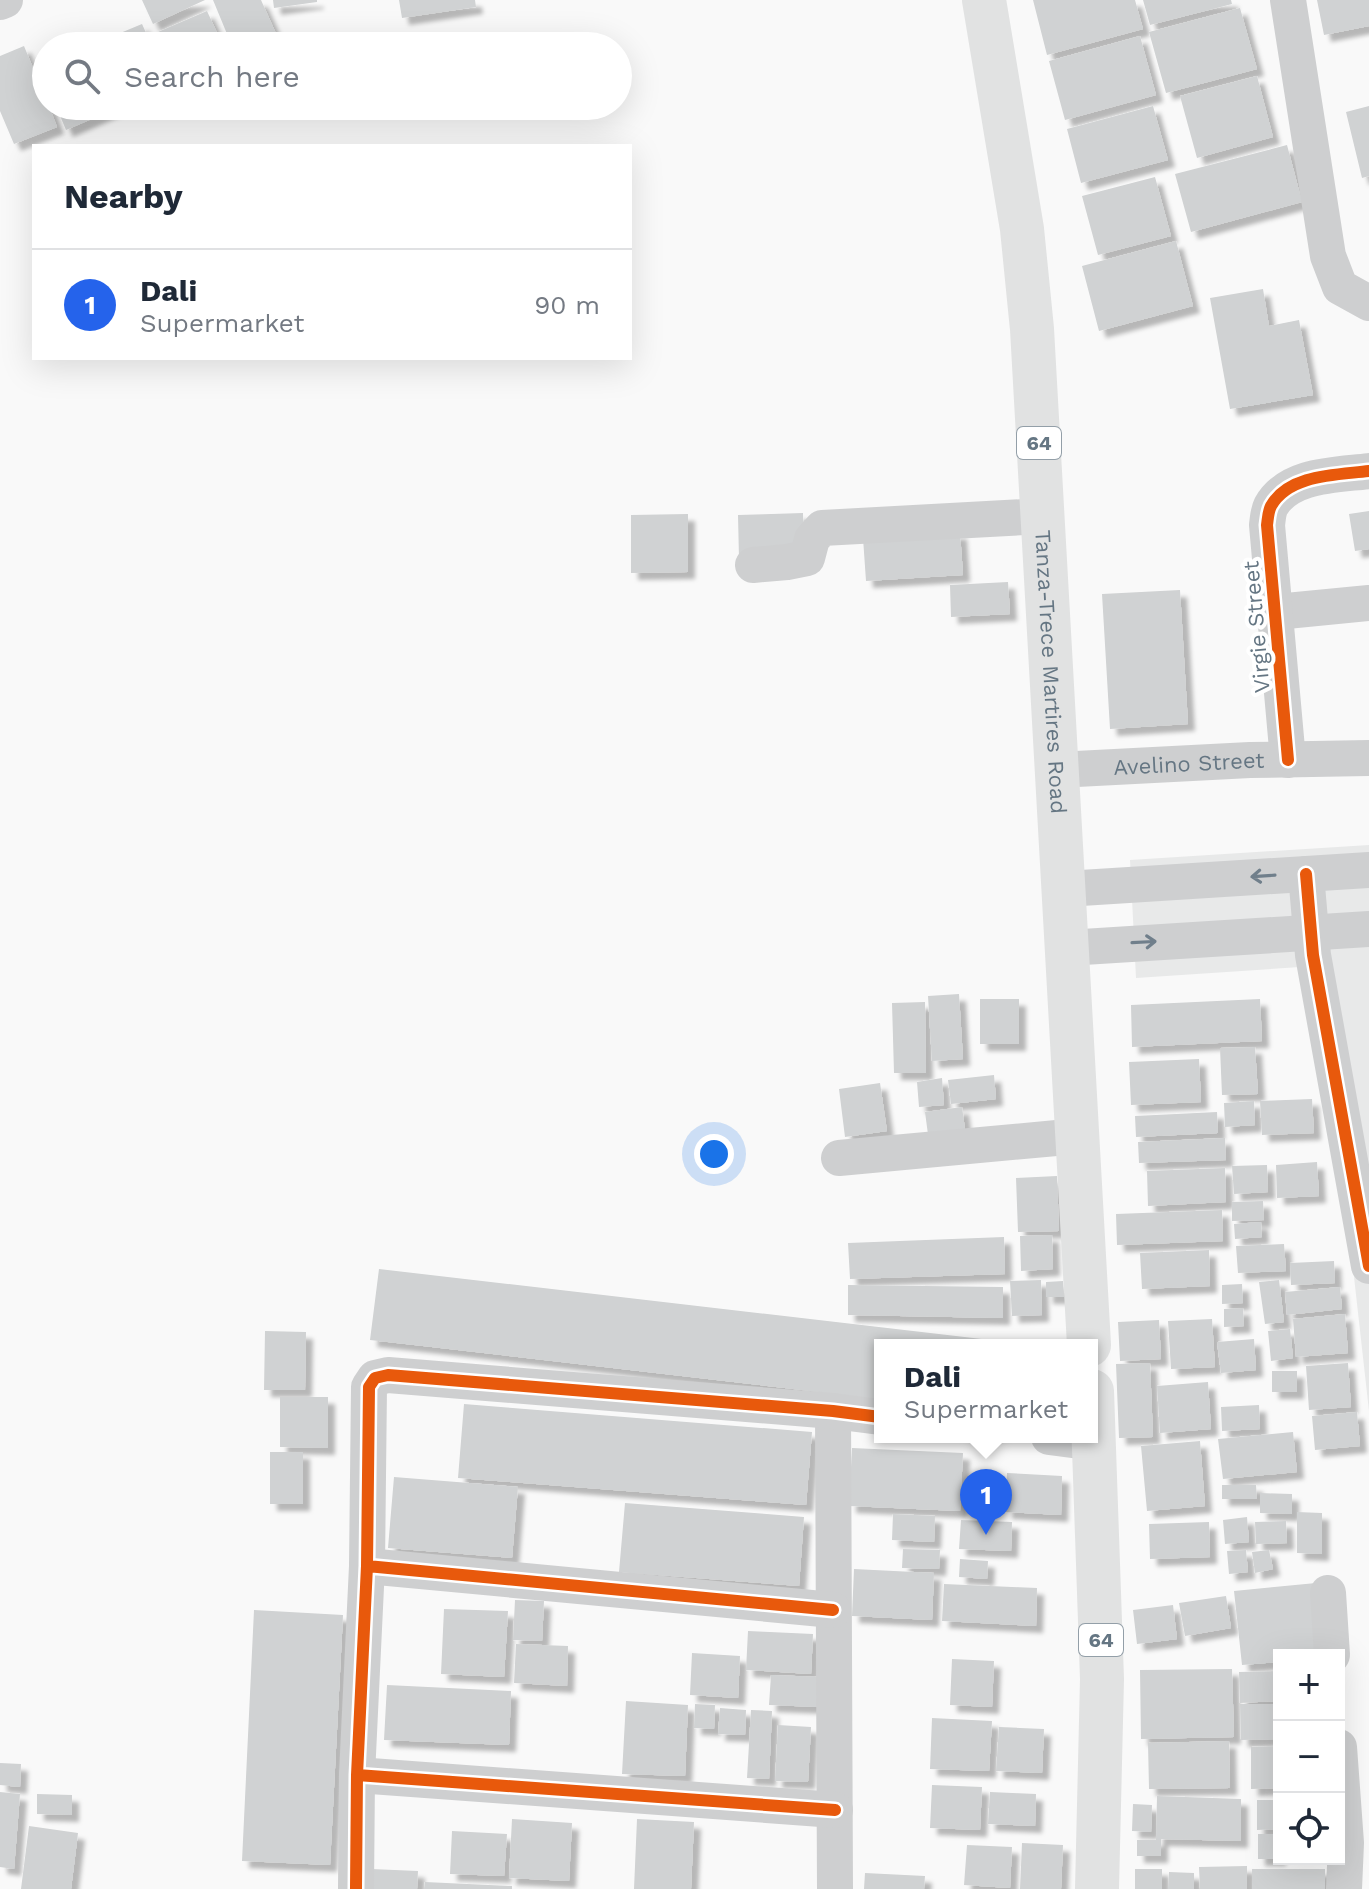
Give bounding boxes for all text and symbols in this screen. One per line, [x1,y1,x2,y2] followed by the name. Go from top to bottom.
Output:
[32,32,632,120] search box
[60,54,104,98] icon: search
[124,59,300,94] text: Search here
[64,176,183,216] text: Nearby
[140,273,197,308] text: Dali
[84,290,96,320] text: 1
[534,290,600,320] text: 90 m
[140,308,304,338] text: Supermarket
[1017,427,1061,459] road number: 64
[1030,529,1071,815] street label: Tanza-Trece Martires Road
[1238,560,1275,694] street label: Virgie Street
[1113,748,1265,780] street label: Avelino Street
[1250,869,1277,884] one-way arrow
[1130,935,1157,950] one-way arrow
[694,1134,734,1174] your location
[874,1339,1098,1443] popup
[904,1359,961,1394] text: Dali
[904,1394,1068,1424] text: Supermarket
[960,1469,1012,1535] pin: 1
[1079,1624,1123,1656] road number: 64
[1273,1649,1345,1865] map controls
[1273,1649,1345,1721] button: +
[1273,1721,1345,1793] button: −
[1273,1793,1345,1865] button: locate

